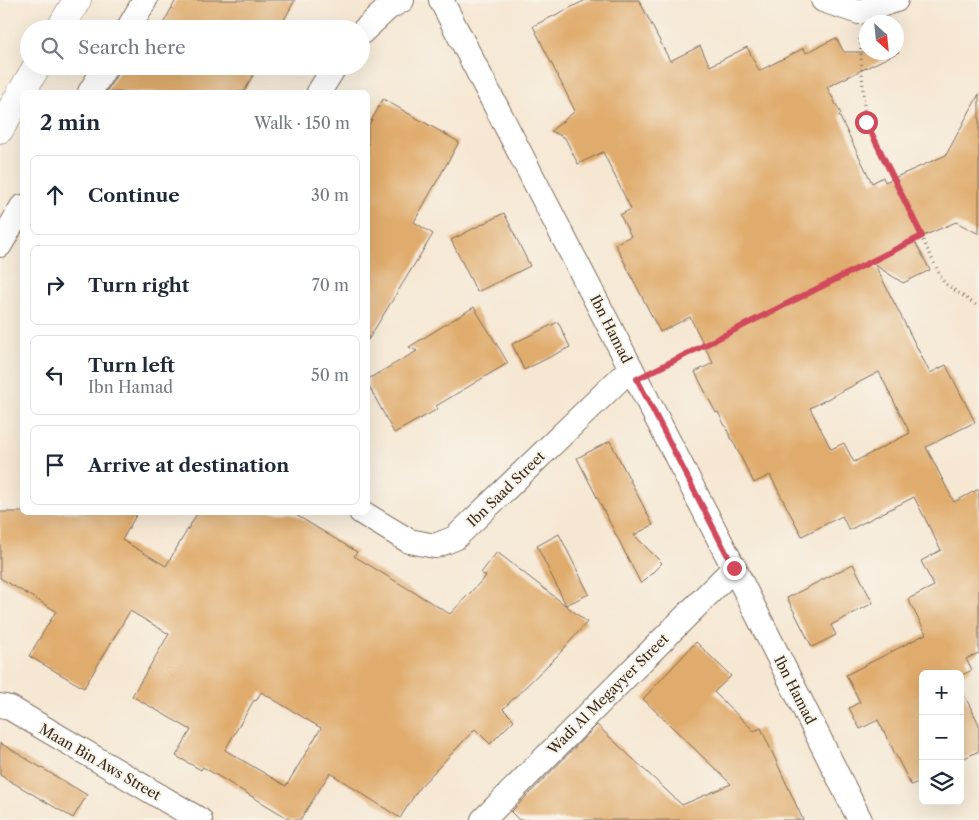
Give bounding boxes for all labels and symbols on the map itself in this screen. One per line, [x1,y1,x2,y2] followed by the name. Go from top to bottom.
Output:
[859,15,904,60] north arrow
[855,111,878,134] route start
[586,292,636,367] street label: Ibn Hamad
[463,447,549,531] street label: Ibn Saad Street
[723,557,746,580] route end
[543,630,672,759] street label: Wadi Al Megayyer Street
[770,653,820,728] street label: Ibn Hamad
[36,720,164,804] street label: Maan Bin Aws Street

